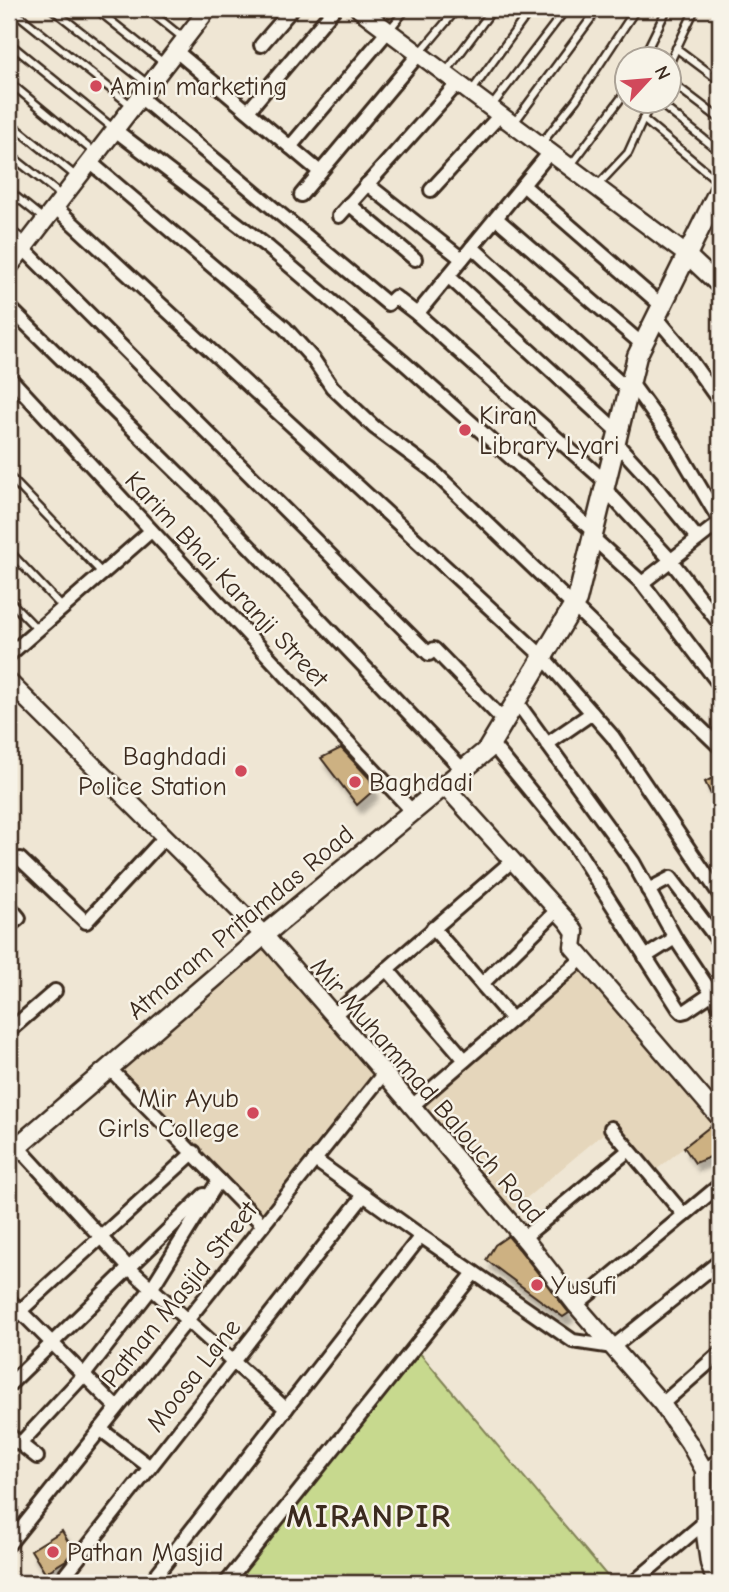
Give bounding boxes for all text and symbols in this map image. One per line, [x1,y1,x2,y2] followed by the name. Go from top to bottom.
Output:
[614,46,684,116] north arrow
[650,63,675,83] text: N
[110,72,287,102] place label: Amin marketing
[88,78,104,94] marker: Amin marketing
[479,401,620,461] place label: Kiran Library Lyari
[457,422,473,438] marker: Kiran Library Lyari
[118,466,335,695] street label: Karim Bhai Karanji Street
[78,742,227,802] place label: Baghdadi Police Station
[233,763,249,779] marker: Baghdadi Police Station
[369,768,473,798] place label: Baghdadi
[347,774,363,790] marker: Baghdadi
[121,819,360,1026] street label: Atmaram Pritamdas Road
[304,952,551,1229] street label: Mir Muhammad Balouch Road
[98,1084,239,1144] place label: Mir Ayub Girls College
[245,1105,261,1121] marker: Mir Ayub Girls College
[96,1194,265,1394] street label: Pathan Masjid Street
[551,1271,617,1301] place label: Yusufi
[529,1277,545,1293] marker: Yusufi
[140,1313,247,1438] street label: Moosa Lane
[286,1497,452,1535] district label: MIRANPIR
[67,1538,224,1568] place label: Pathan Masjid
[45,1544,61,1560] marker: Pathan Masjid

